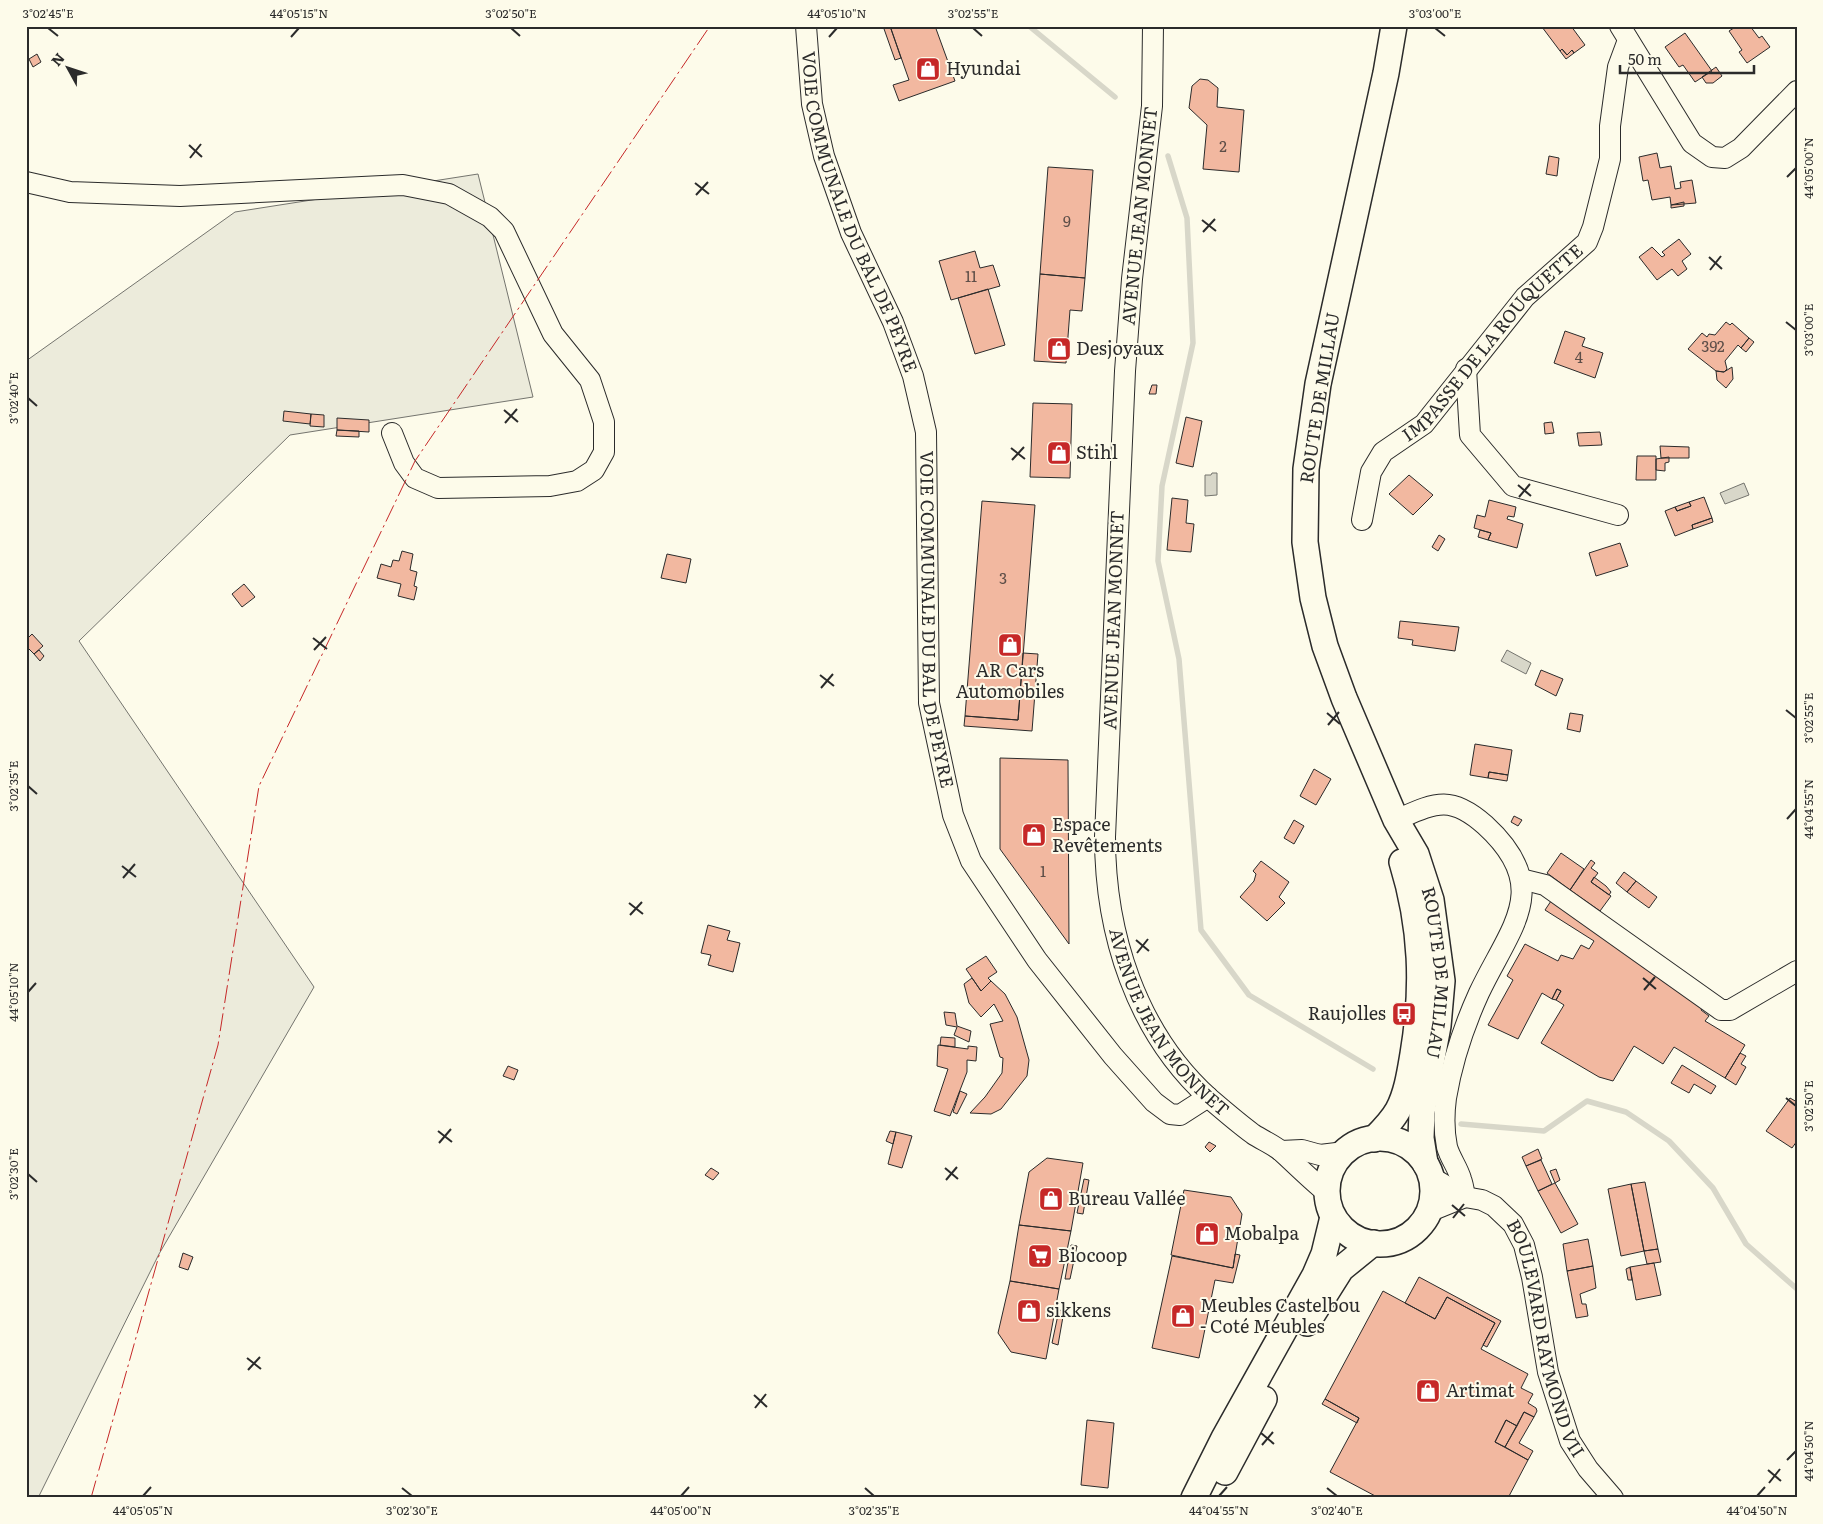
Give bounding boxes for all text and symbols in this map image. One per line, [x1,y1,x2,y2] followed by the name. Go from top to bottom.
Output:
[22,4,74,22] text: 3°02'45"E
[270,4,328,22] text: 44°05'15"N
[485,4,537,22] text: 3°02'50"E
[807,4,867,22] text: 44°05'10"N
[948,4,999,22] text: 3°02'55"E
[1409,4,1462,22] text: 3°03'00"E
[42,42,92,92] north arrow
[1620,42,1754,74] scale bar
[1628,47,1662,70] text: 50 m
[46,48,69,70] text: N
[796,50,925,376] street label: VOIE COMMUNALE DU BAL DE PEYRE
[946,54,1021,81] place label: Hyundai
[915,56,941,82] shop icon: Hyundai
[1114,105,1163,327] street label: AVENUE JEAN MONNET
[1219,134,1227,157] house number: 2
[1799,137,1817,199] text: 44°05'00"N
[1063,209,1071,232] house number: 9
[1396,237,1588,447] street label: IMPASSE DE LA ROUQUETTE
[965,264,977,287] house number: 11
[1799,303,1817,356] text: 3°03'00"E
[1292,310,1345,485] street label: ROUTE DE MILLAU
[1076,334,1165,361] place label: Desjoyaux
[1701,334,1725,357] house number: 392
[1046,336,1072,362] shop icon: Desjoyaux
[1575,345,1583,368] house number: 4
[4,372,22,424] text: 3°02'40"E
[1076,438,1118,465] place label: Stihl
[1046,440,1072,466] shop icon: Stihl
[914,451,962,791] street label: VOIE COMMUNALE DU BAL DE PEYRE
[1095,510,1130,730] street label: AVENUE JEAN MONNET
[999,566,1007,589] house number: 3
[997,632,1023,658] shop icon: AR Cars Automobiles
[956,656,1064,704] place label: AR Cars Automobiles
[1799,692,1817,743] text: 3°02'55"E
[4,760,22,812] text: 3°02'35"E
[1799,779,1817,839] text: 44°04'55"N
[1052,810,1162,858] place label: Espace Revêtements
[1021,822,1047,848] shop icon: Espace Revêtements
[1040,859,1046,882] house number: 1
[1415,883,1457,1061] street label: ROUTE DE MILLAU
[1103,925,1236,1122] street label: AVENUE JEAN MONNET
[4,962,22,1022] text: 44°05'10"N
[1308,999,1386,1026] place label: Raujolles
[1391,1001,1417,1027] bus stop icon: Raujolles
[1799,1080,1817,1132] text: 3°02'50"E
[4,1148,22,1200] text: 3°02'30"E
[1068,1184,1186,1211] place label: Bureau Vallée
[1038,1186,1064,1212] shop icon: Bureau Vallée
[1501,1214,1592,1462] street label: BOULEVARD RAYMOND VII
[1224,1219,1299,1246] place label: Mobalpa
[1194,1221,1220,1247] shop icon: Mobalpa
[1058,1241,1127,1268] place label: Biocoop
[1027,1243,1053,1269] supermarket icon: Biocoop
[1200,1291,1360,1339] place label: Meubles Castelbou - Coté Meubles
[1046,1296,1111,1323] place label: sikkens
[1016,1298,1042,1324] shop icon: sikkens
[1170,1303,1196,1329] shop icon: Meubles Castelbou - Coté Meubles
[1446,1376,1515,1403] place label: Artimat
[1415,1378,1441,1404] shop icon: Artimat
[1799,1421,1817,1482] text: 44°04'50"N
[113,1501,173,1519] text: 44°05'05"N
[386,1501,438,1519] text: 3°02'30"E
[650,1501,712,1519] text: 44°05'00"N
[849,1501,900,1519] text: 3°02'35"E
[1189,1501,1249,1519] text: 44°04'55"N
[1311,1501,1363,1519] text: 3°02'40"E
[1727,1501,1788,1519] text: 44°04'50"N

